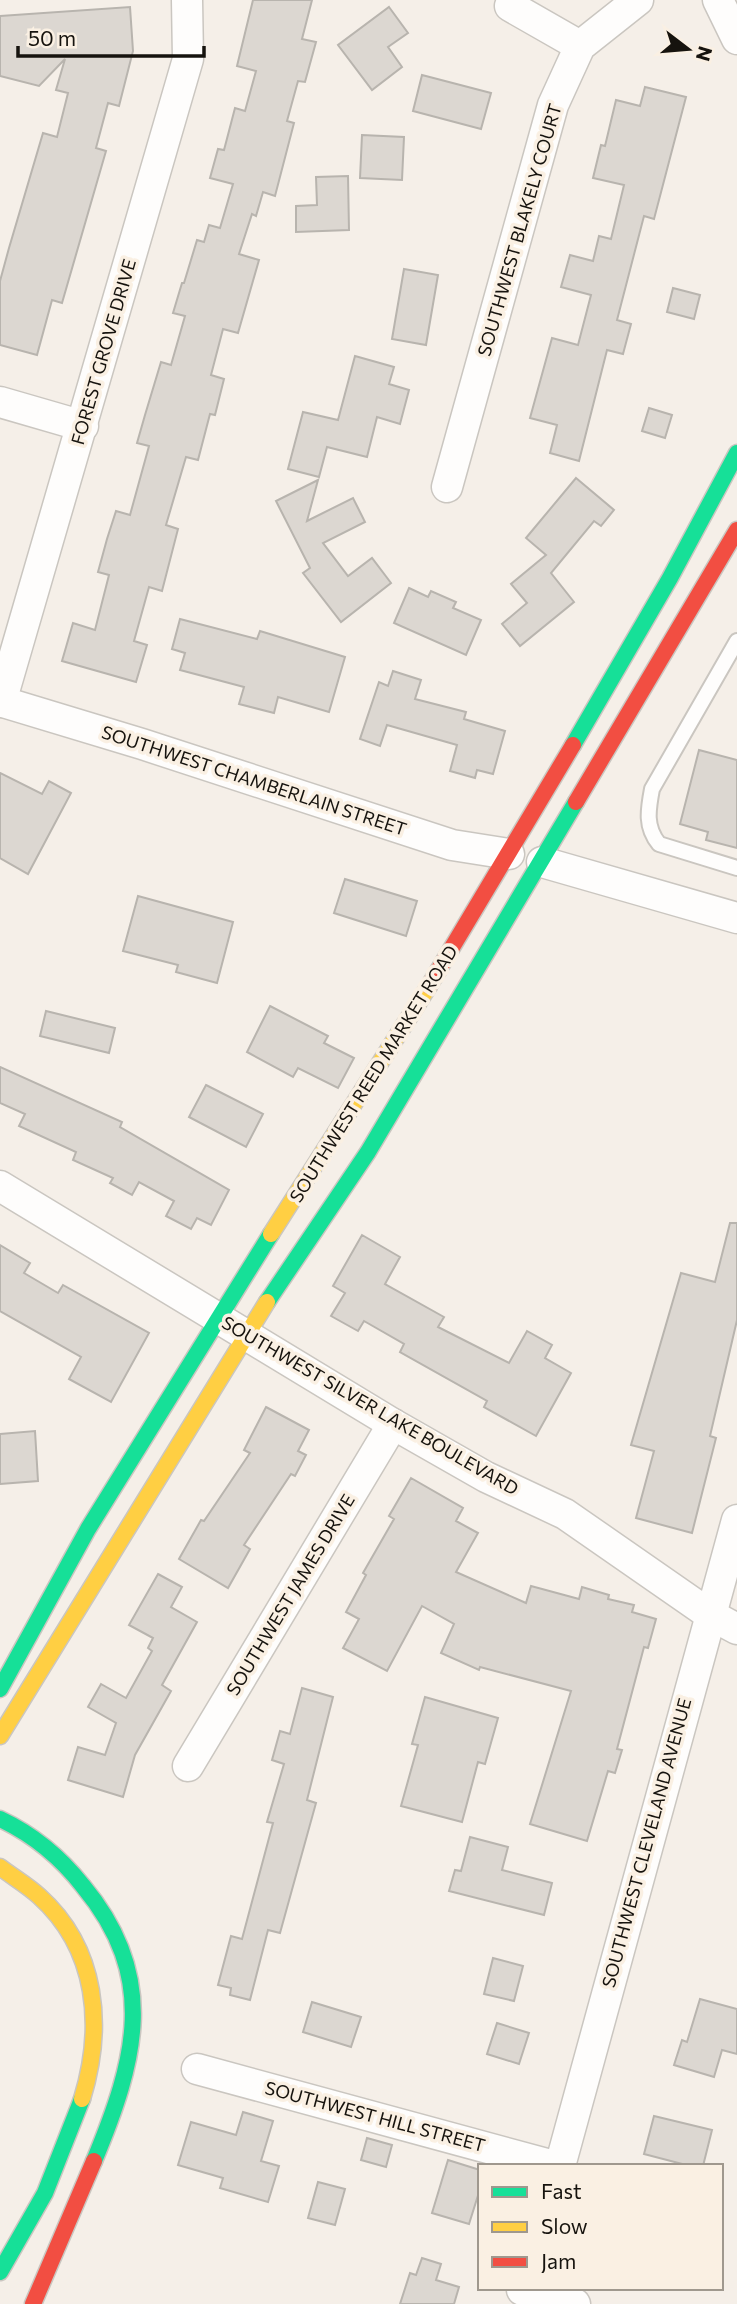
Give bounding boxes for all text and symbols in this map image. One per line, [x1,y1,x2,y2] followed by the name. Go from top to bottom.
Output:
[18,14,203,58] scale bar
[653,14,723,84] north arrow
[28,25,76,50] text: 50 m
[692,44,718,64] text: N
[472,101,566,359] street label: SOUTHWEST BLAKELY COURT
[66,256,140,447] street label: FOREST GROVE DRIVE
[99,720,410,840] street label: SOUTHWEST CHAMBERLAIN STREET
[285,941,462,1206] street label: SOUTHWEST REED MARKET ROAD
[218,1311,523,1499] street label: SOUTHWEST SILVER LAKE BOULEVARD
[221,1490,359,1699] street label: SOUTHWEST JAMES DRIVE
[597,1696,695,1990] street label: SOUTHWEST CLEVELAND AVENUE
[263,2076,488,2156] street label: SOUTHWEST HILL STREET
[478,2164,723,2290] legend
[541,2178,582,2203] text: Fast
[541,2213,588,2238] text: Slow
[541,2248,576,2273] text: Jam

